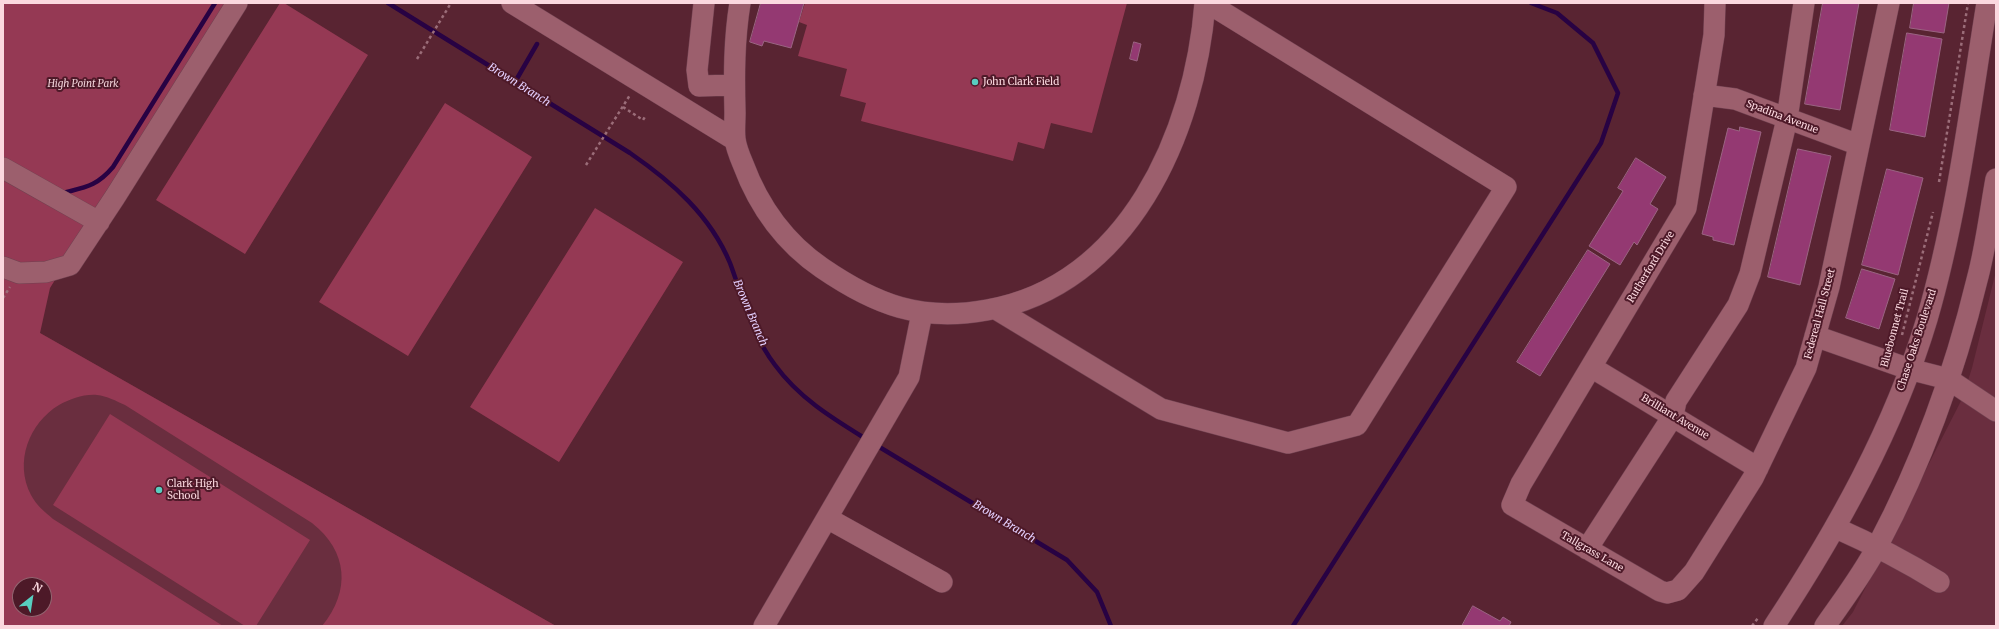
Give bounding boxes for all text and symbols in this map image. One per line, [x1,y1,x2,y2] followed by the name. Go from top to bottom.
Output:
[485,61,553,109] water label: Brown Branch
[983,76,1059,88] place label: John Clark Field
[970,77,980,87] marker: John Clark Field
[47,78,119,90] park label: High Point Park
[1744,98,1820,136] street label: Spadina Avenue
[1625,229,1677,305] street label: Rutherford Drive
[1802,267,1838,361] street label: Federeal Hall Street
[730,278,770,348] water label: Brown Branch
[1879,287,1911,369] street label: Bluebonnet Trail
[1895,288,1939,392] street label: Chase Oaks Boulevard
[1639,392,1711,442] street label: Brilliant Avenue
[167,478,219,502] place label: Clark High School
[154,485,164,495] marker: Clark High School
[970,498,1038,546] water label: Brown Branch
[1559,529,1625,575] street label: Tallgrass Lane
[12,577,52,617] north arrow
[30,579,45,596] text: N

